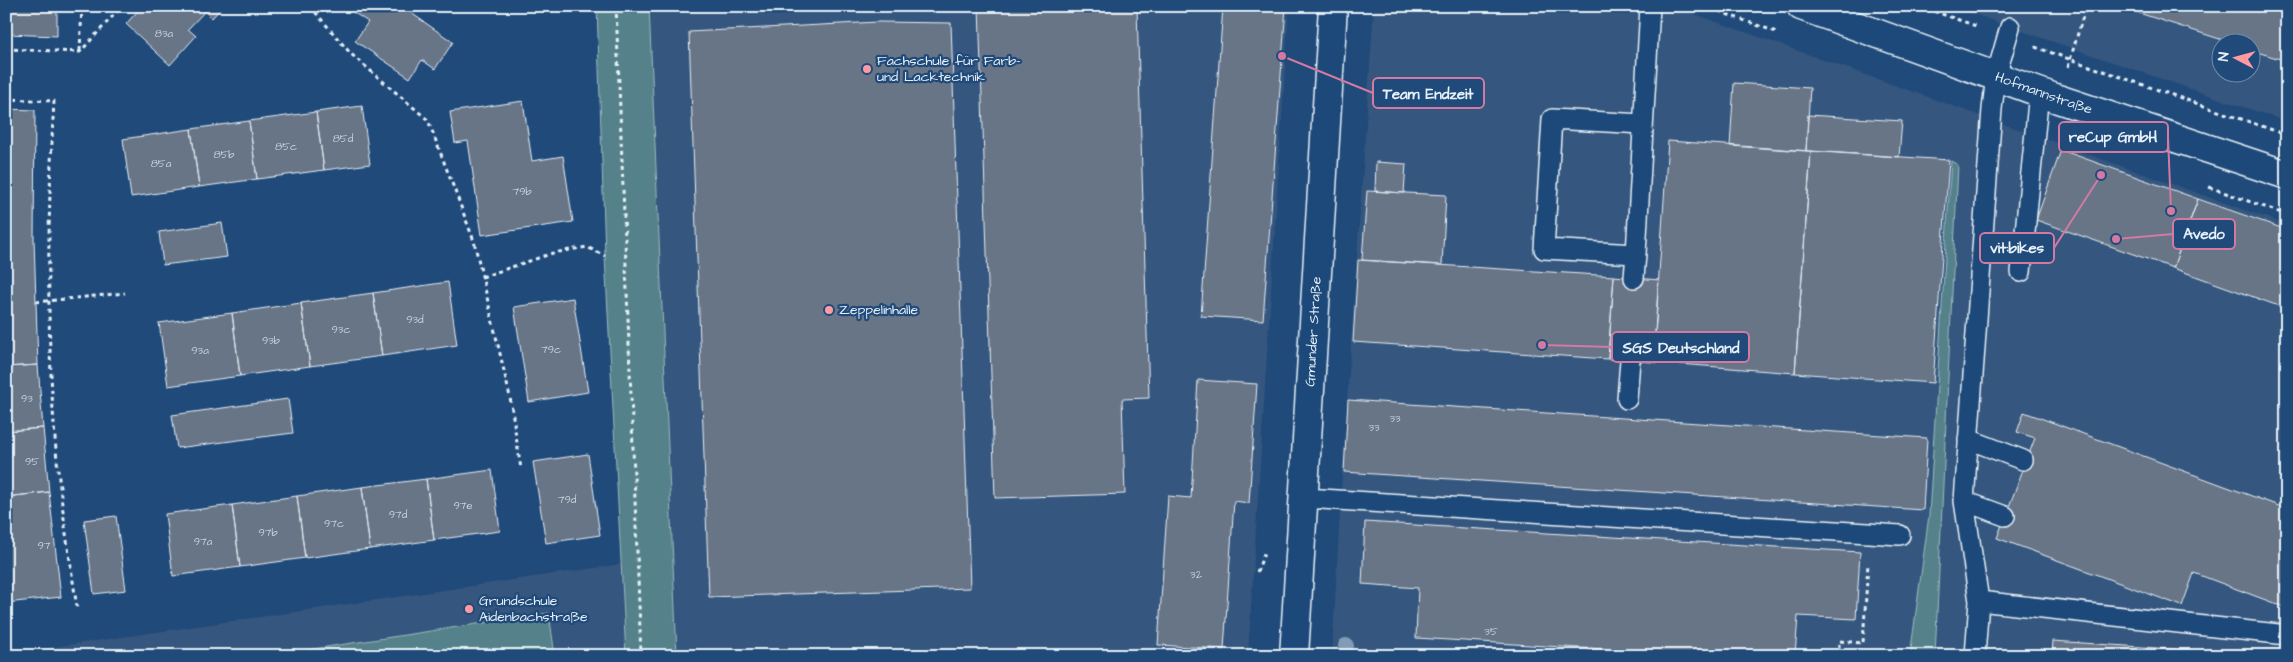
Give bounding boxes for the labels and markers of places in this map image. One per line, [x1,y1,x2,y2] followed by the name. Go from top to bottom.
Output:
[877,51,1021,87] place label: Fachschule für Farb- und Lacktechnik
[861,63,873,75] marker: Fachschule für Farb- und Lacktechnik
[1373,78,1484,108] callout: Team Endzeit
[2059,122,2168,152] callout: reCup GmbH
[2173,219,2235,249] callout: Avedo
[1980,233,2054,263] callout: vit:bikes
[839,300,918,320] place label: Zeppelinhalle
[823,304,835,316] marker: Zeppelinhalle
[1612,332,1749,362] callout: SGS Deutschland
[479,591,588,627] place label: Grundschule Aidenbachstraße
[463,603,475,615] marker: Grundschule Aidenbachstraße

